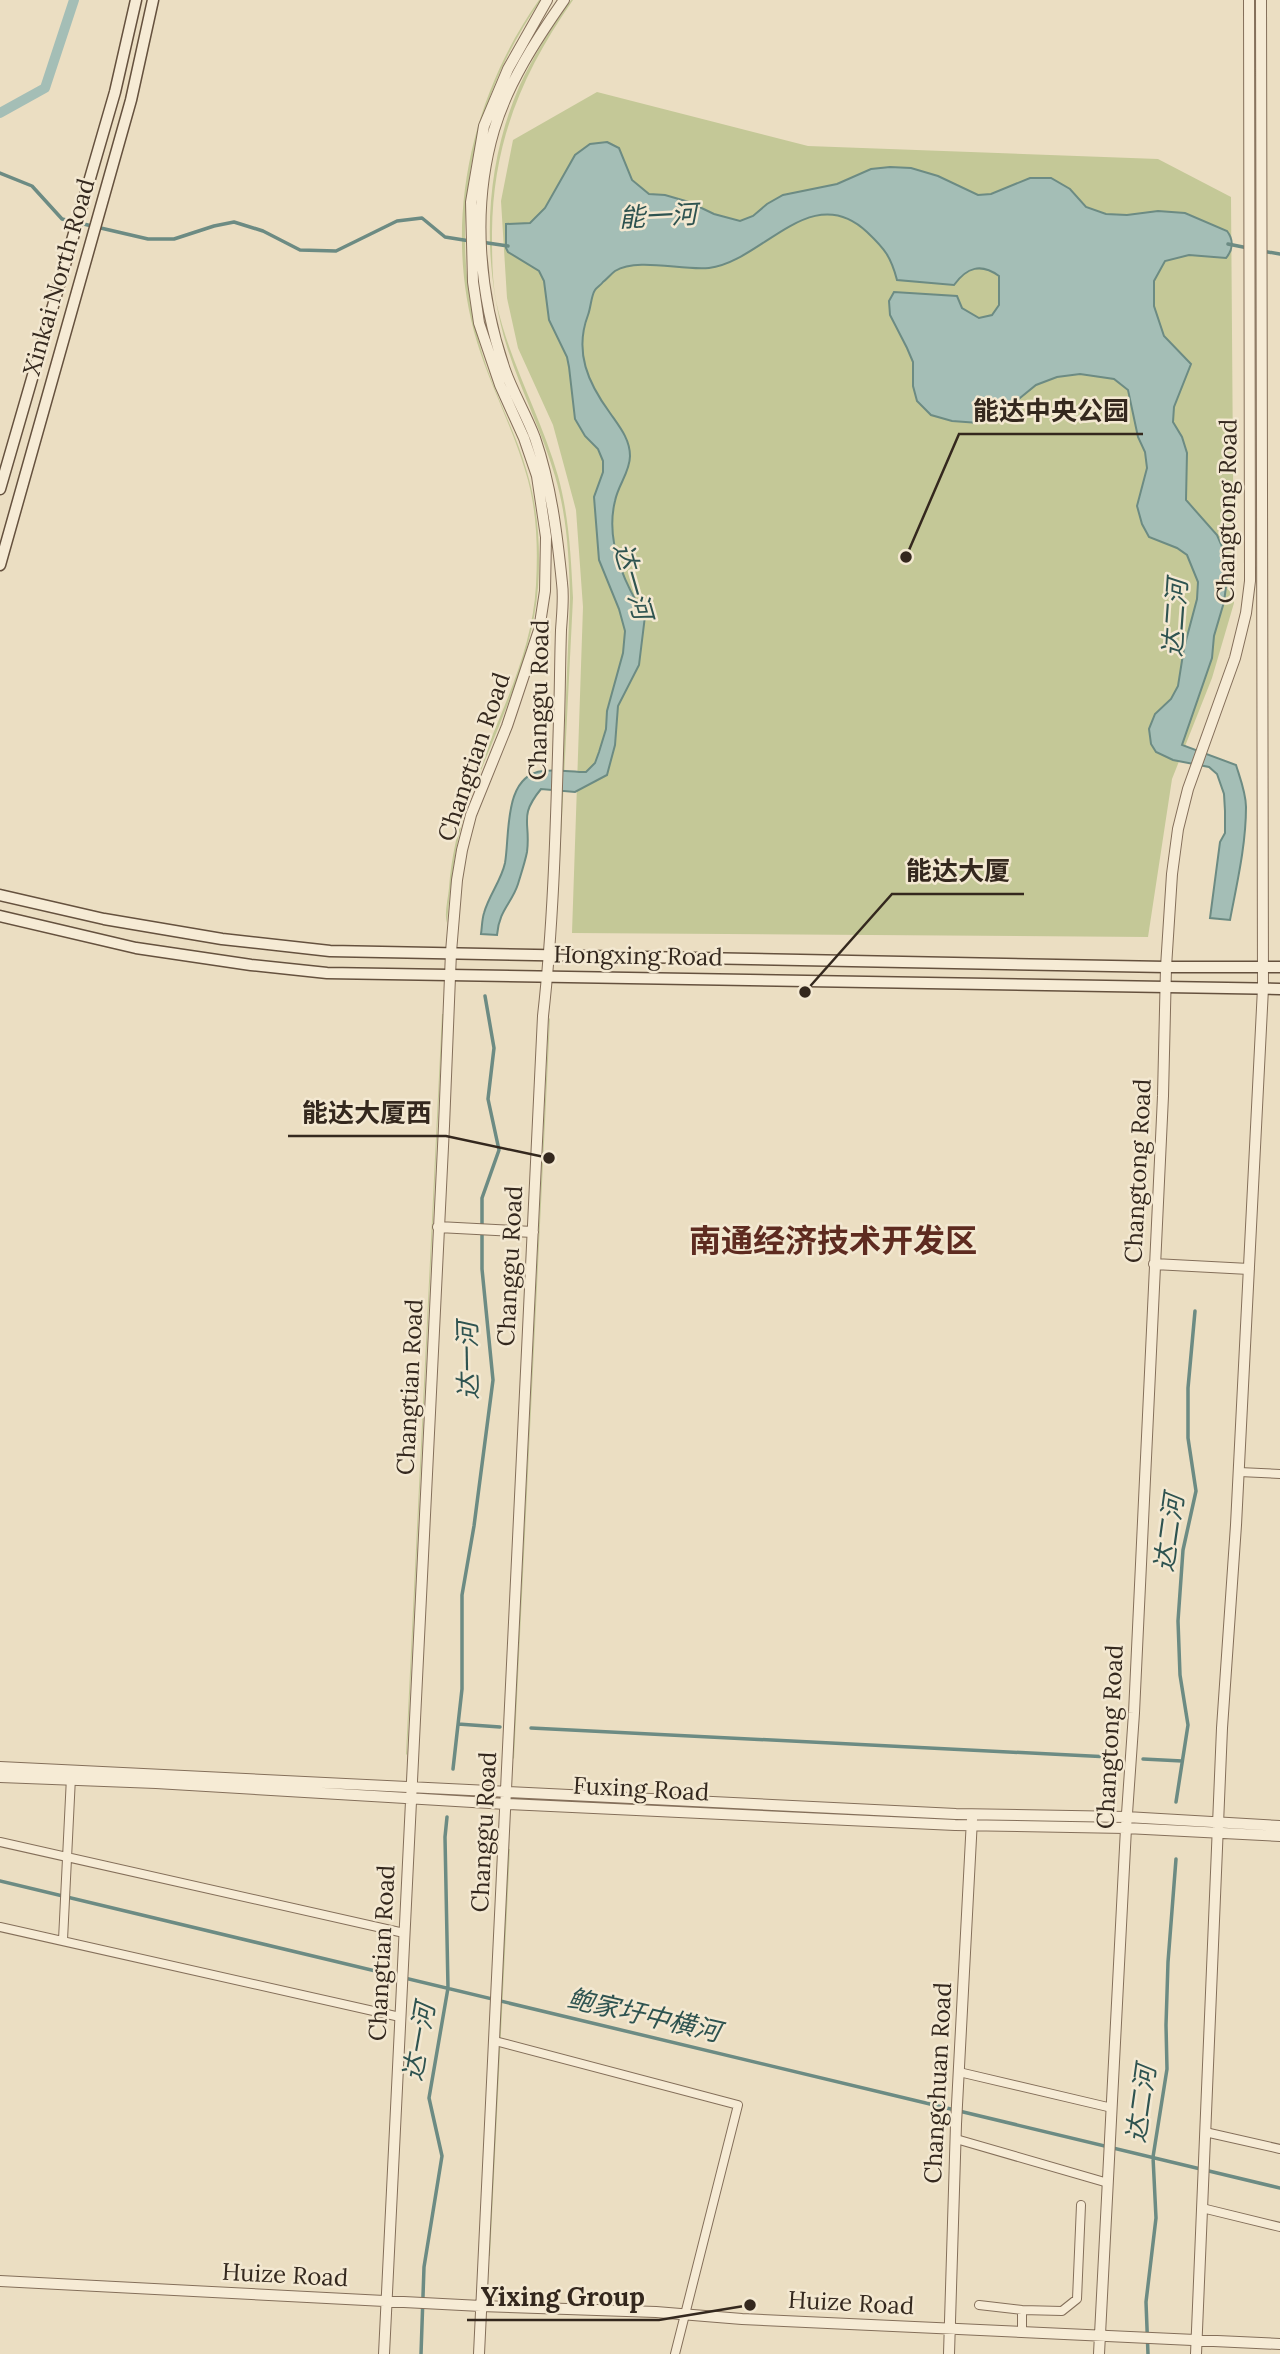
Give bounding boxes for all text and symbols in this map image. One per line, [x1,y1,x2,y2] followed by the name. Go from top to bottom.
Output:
[16,175,101,379] street label: Xinkai North Road
[618,197,703,234] water label: 能一河
[959,387,1143,434] callout: 能达中央公园
[973,394,1129,427] text: 能达中央公园
[1209,418,1244,604] street label: Changtong Road
[607,539,661,628] water label: 达一河
[1155,573,1194,658] water label: 达二河
[522,619,555,781] street label: Changgu Road
[430,668,517,845] street label: Changtian Road
[892,847,1024,894] callout: 能达大厦
[906,854,1010,887] text: 能达大厦
[553,939,723,972] street label: Hongxing Road
[1117,1078,1158,1264] street label: Changtong Road
[288,1089,446,1136] callout: 能达大厦西
[302,1096,432,1129] text: 能达大厦西
[490,1185,529,1347] street label: Changgu Road
[689,1220,977,1261] district label: 南通经济技术开发区
[389,1298,430,1476] street label: Changtian Road
[450,1317,485,1400] water label: 达一河
[1147,1487,1191,1574] water label: 达二河
[1089,1644,1130,1830] street label: Changtong Road
[464,1751,503,1913] street label: Changgu Road
[572,1769,710,1808] street label: Fuxing Road
[361,1864,402,2042] street label: Changtian Road
[564,1981,729,2049] water label: 鲍家圩中横河
[917,1981,958,2184] street label: Changchuan Road
[395,1996,442,2083] water label: 达一河
[1119,2058,1163,2145] water label: 达二河
[221,2256,349,2293] street label: Huize Road
[467,2273,659,2320] callout: Yixing Group
[481,2280,645,2313] text: Yixing Group
[787,2284,915,2321] street label: Huize Road

